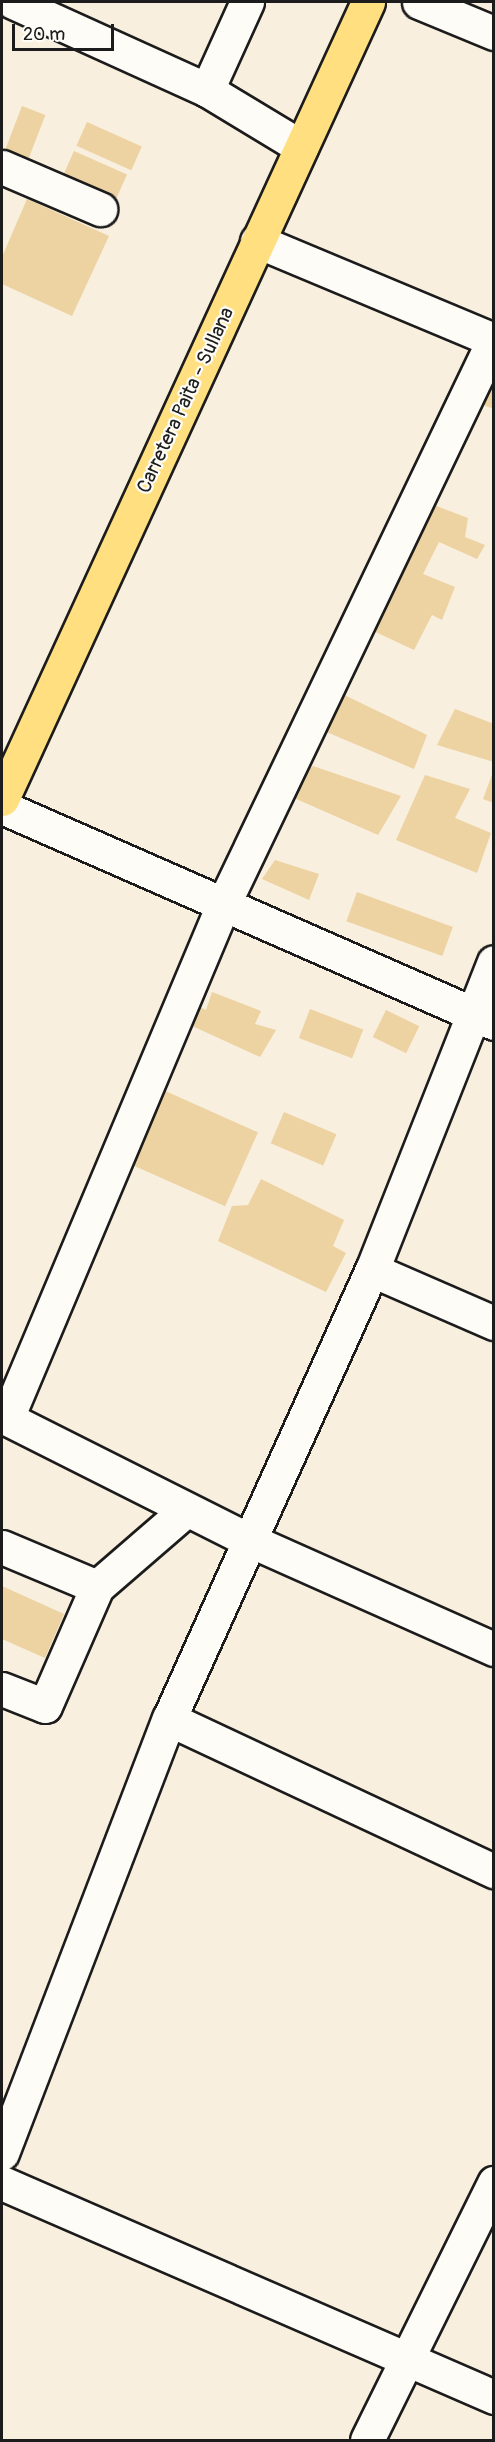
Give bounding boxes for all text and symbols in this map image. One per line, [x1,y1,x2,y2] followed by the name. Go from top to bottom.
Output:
[15,12,117,50] scale bar
[23,23,65,46] text: 20 m
[131,303,239,497] street label: Carretera Paita - Sullana

